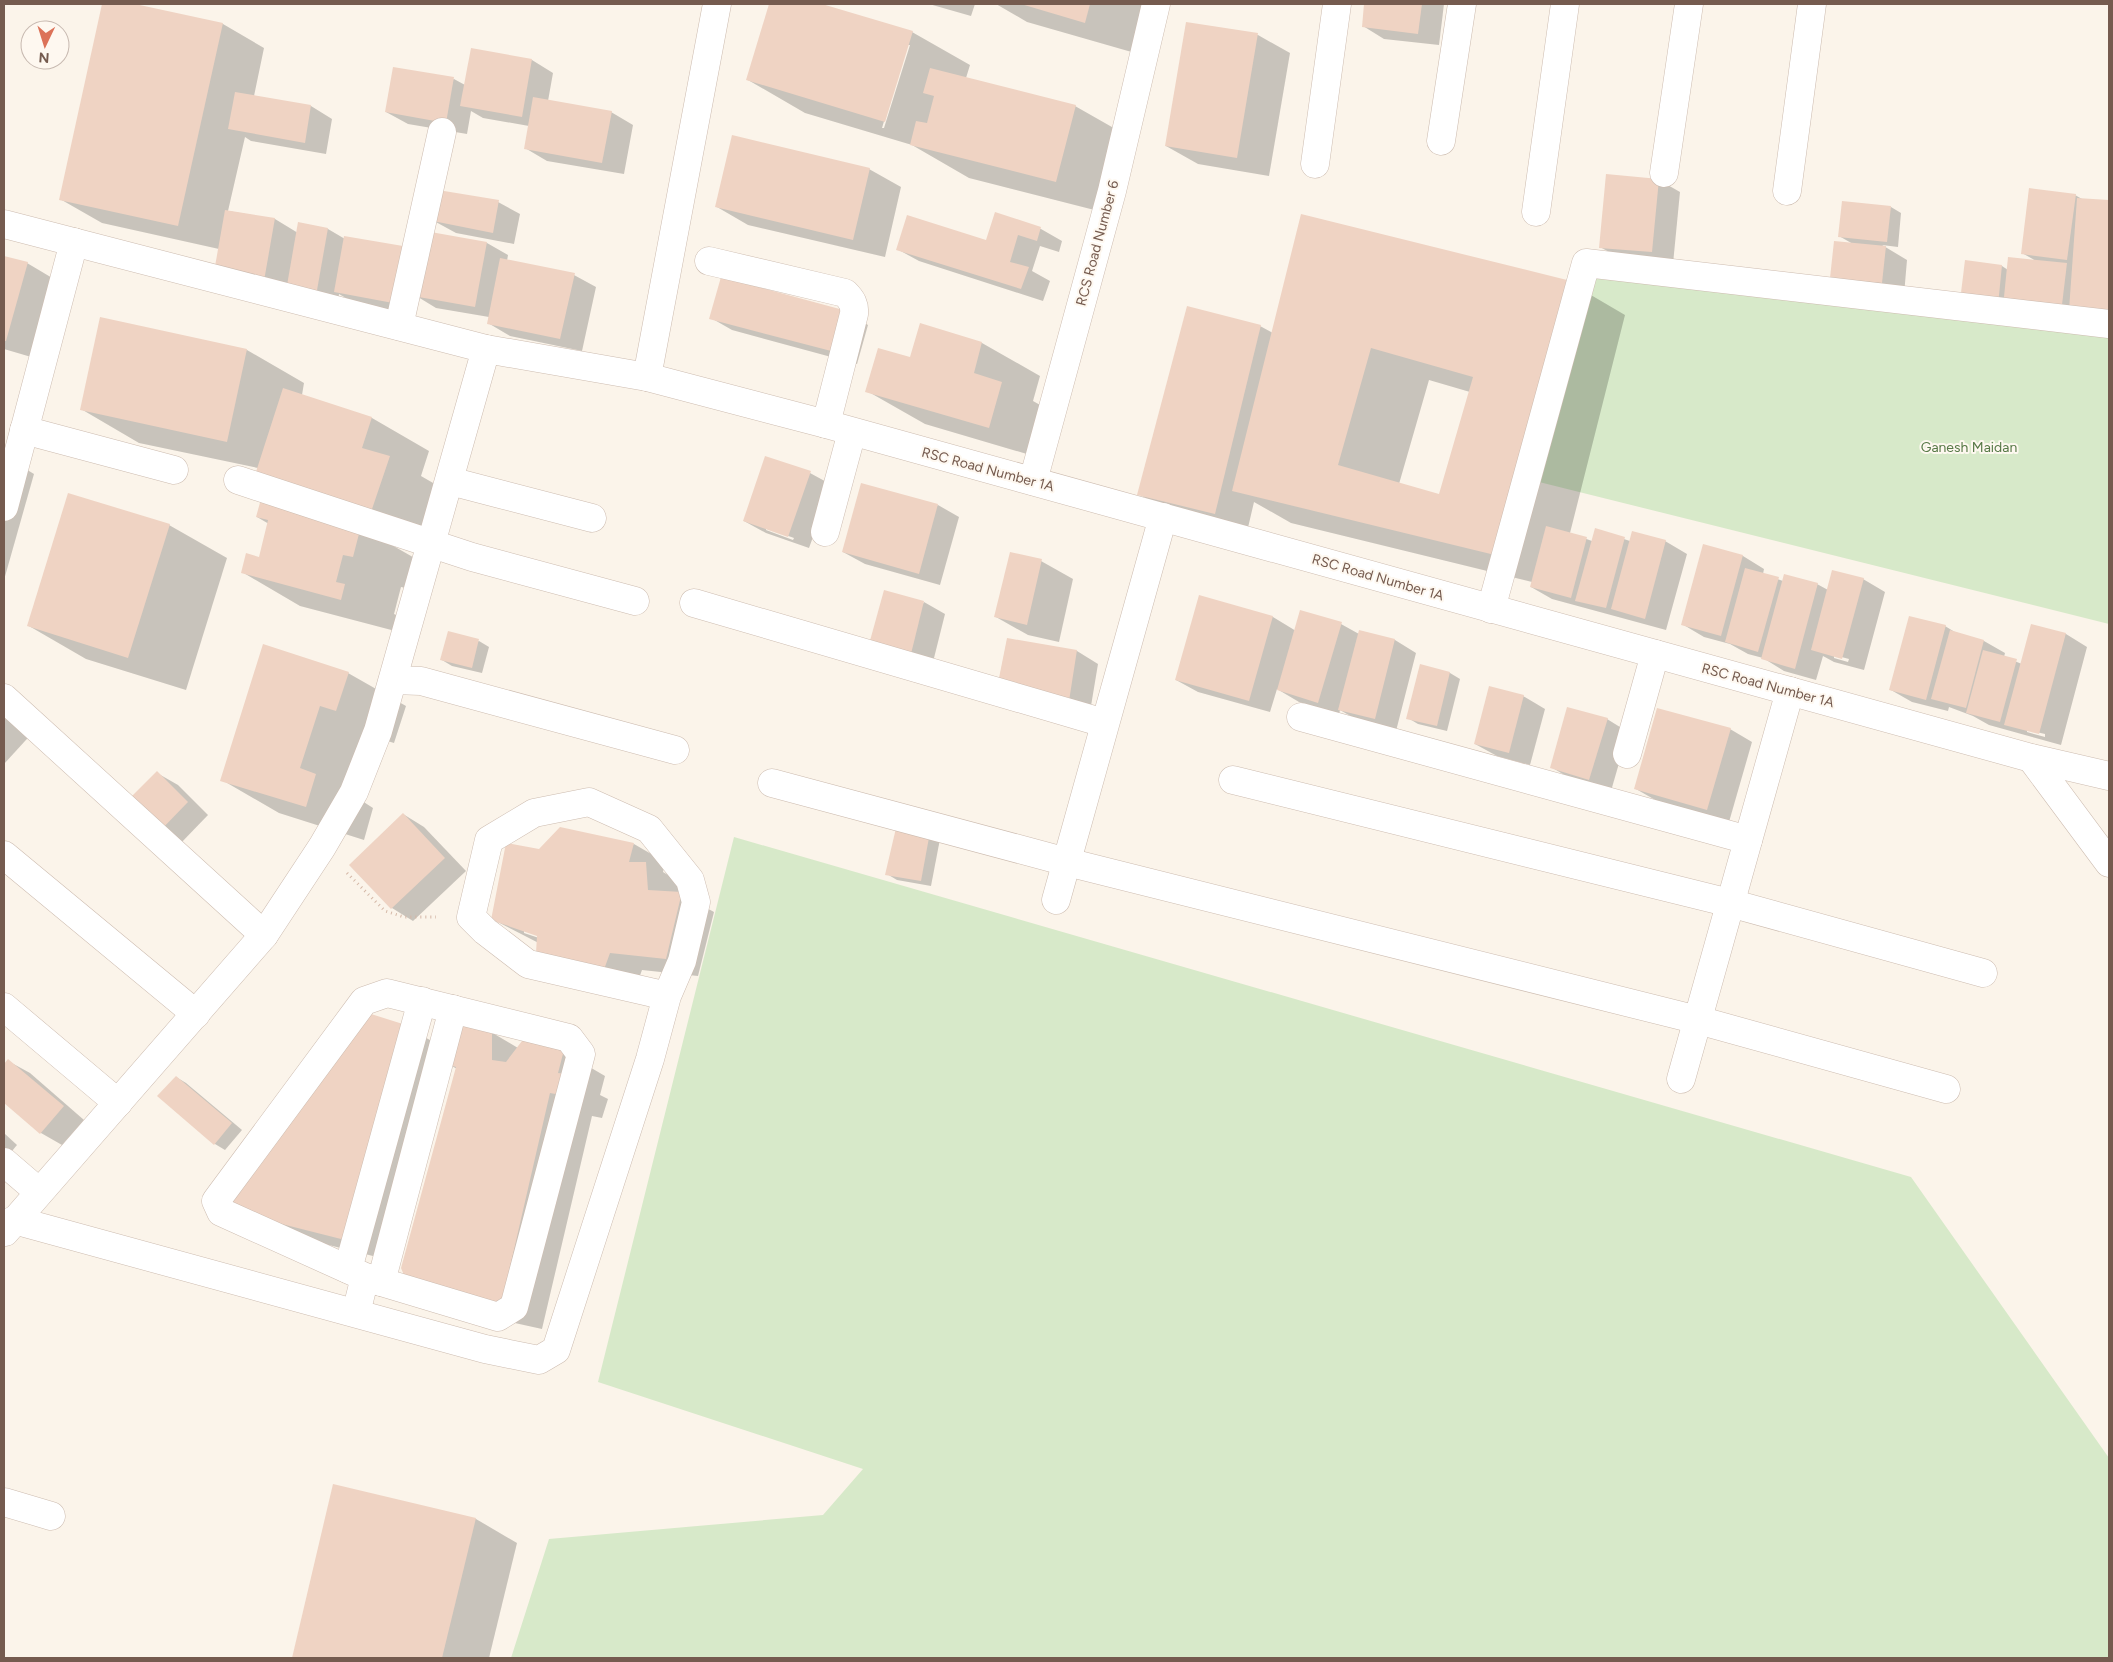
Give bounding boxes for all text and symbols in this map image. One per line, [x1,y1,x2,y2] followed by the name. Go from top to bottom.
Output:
[20,20,70,70] north arrow
[38,49,50,66] text: N
[1073,178,1122,308] street label: RCS Road Number 6
[1921,439,2017,456] park label: Ganesh Maidan
[920,444,1056,495] street label: RSC Road Number 1A
[1310,551,1446,605] street label: RSC Road Number 1A
[1700,660,1836,711] street label: RSC Road Number 1A

